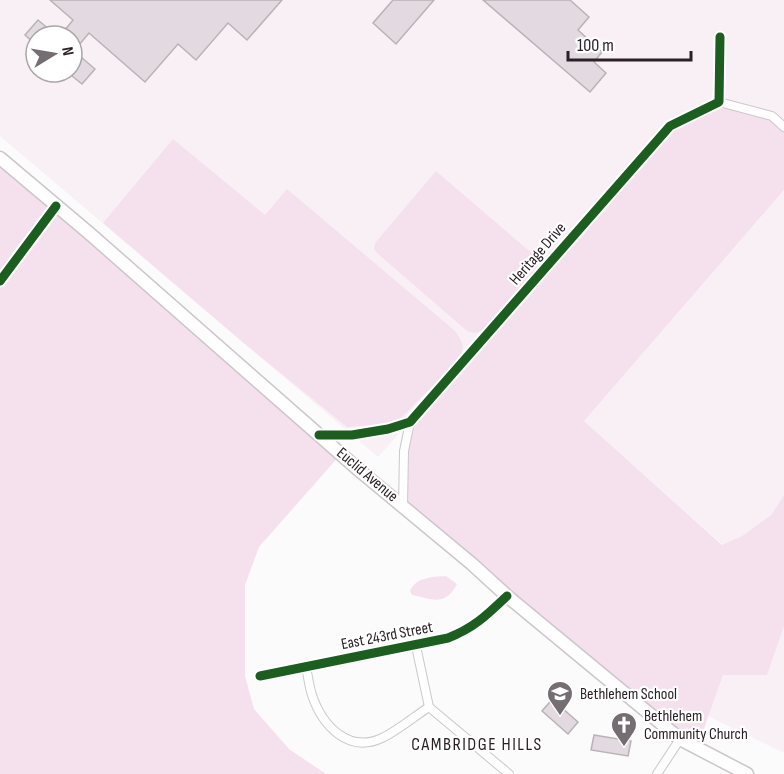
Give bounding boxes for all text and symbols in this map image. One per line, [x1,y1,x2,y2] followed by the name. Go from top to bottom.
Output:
[24,24,84,84] north arrow
[568,24,691,62] scale bar
[577,35,614,56] text: 100 m
[57,45,77,57] text: N
[506,219,570,289] street label: Heritage Drive
[332,444,402,506] street label: Euclid Avenue
[340,618,435,654] street label: East 243rd Street
[545,679,575,717] school or university icon: Bethlehem School
[580,685,677,704] place label: Bethlehem School
[644,707,748,744] place label: Bethlehem Community Church
[609,710,639,748] church icon: Bethlehem Community Church
[411,734,543,755] district label: CAMBRIDGE HILLS

